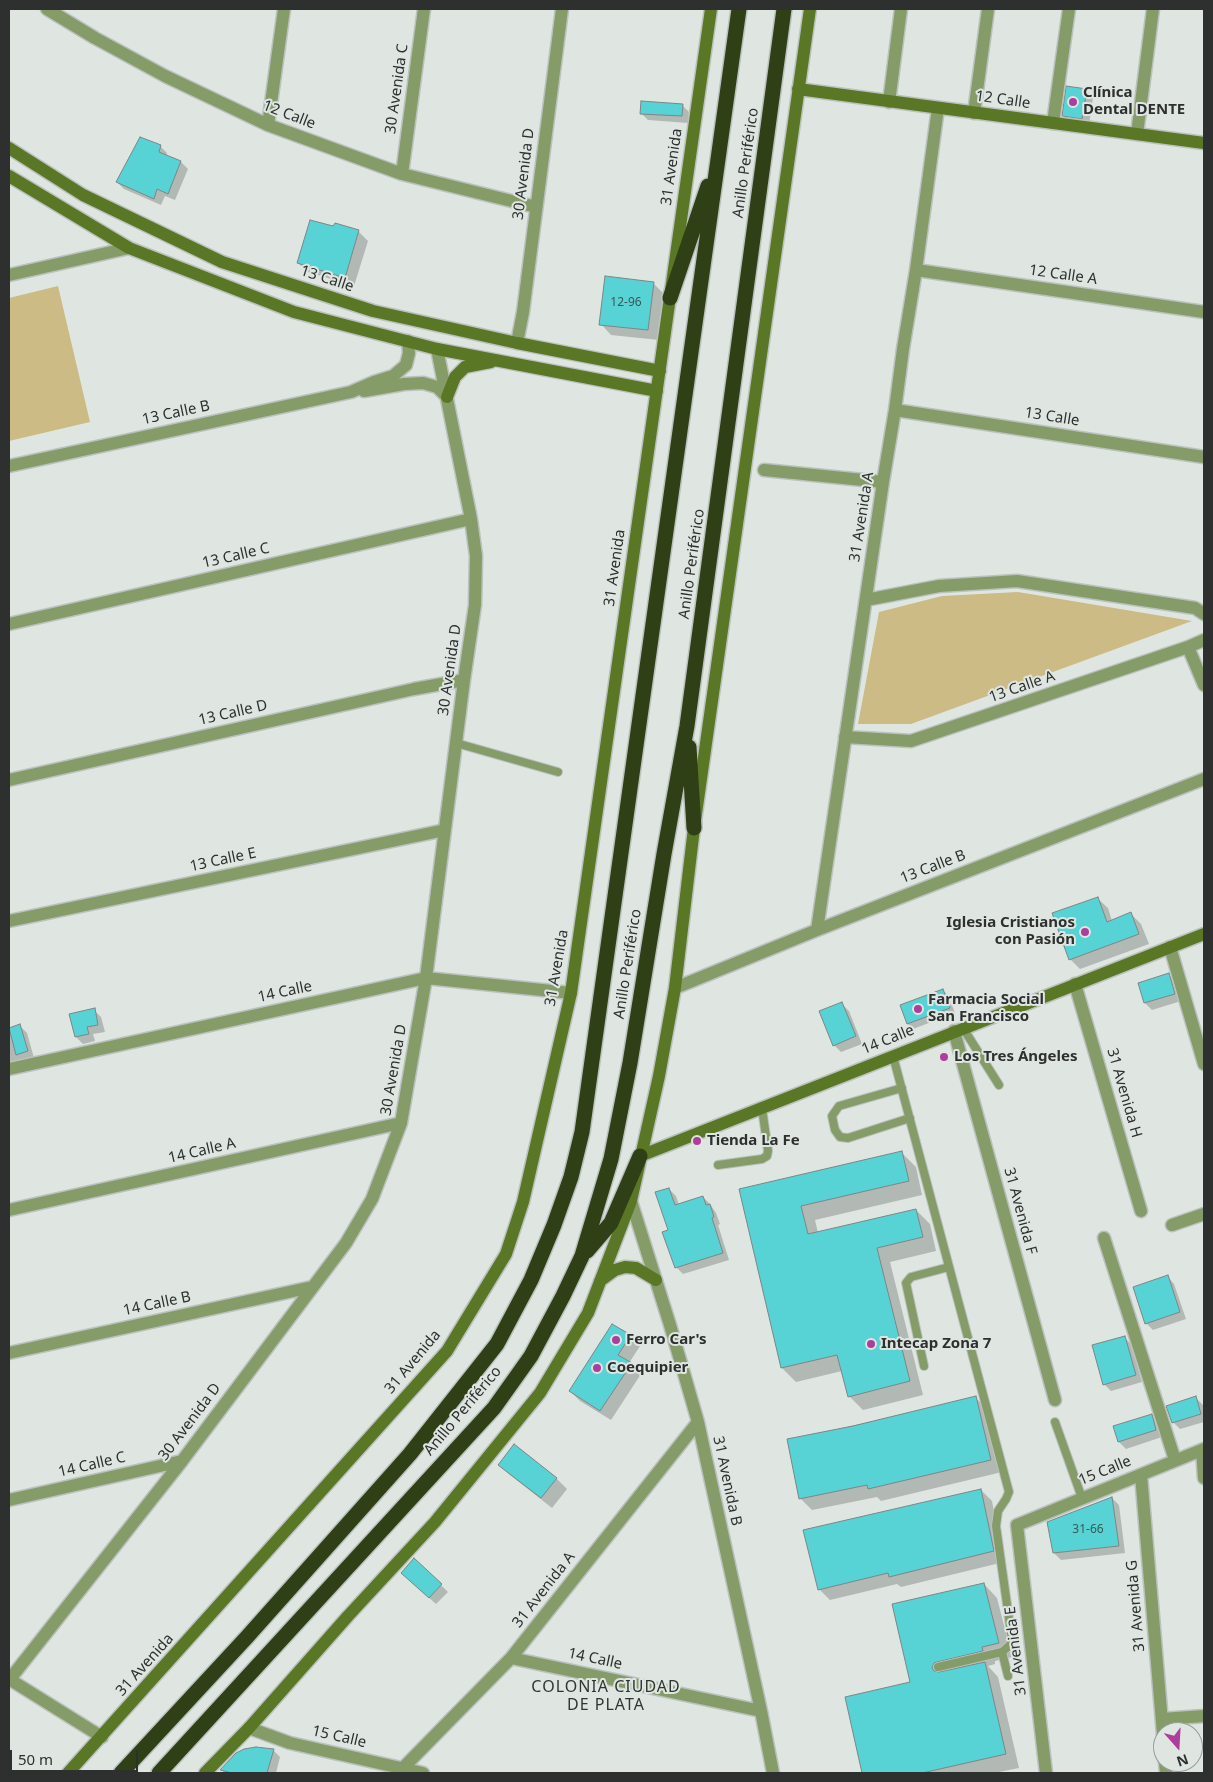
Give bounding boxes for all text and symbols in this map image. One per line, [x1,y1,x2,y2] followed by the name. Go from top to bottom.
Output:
[382,43,412,135] street label: 30 Avenida C
[1083,84,1185,119] place label: Clínica Dental DENTE
[974,87,1032,113] street label: 12 Calle
[1067,96,1079,108] marker: Clínica Dental DENTE
[260,97,318,133] street label: 12 Calle
[729,107,763,219] street label: Anillo Periférico
[509,127,539,221] street label: 30 Avenida D
[658,127,686,207] street label: 31 Avenida
[1028,261,1098,289] street label: 12 Calle A
[298,262,356,296] street label: 13 Calle
[610,296,642,310] house number: 12-96
[140,397,212,429] street label: 13 Calle B
[1023,404,1081,430] street label: 13 Calle
[846,471,878,563] street label: 31 Avenida A
[675,508,709,620] street label: Anillo Periférico
[601,528,629,608] street label: 31 Avenida
[201,540,271,572] street label: 13 Calle C
[435,623,465,717] street label: 30 Avenida D
[987,667,1057,707] street label: 13 Calle A
[197,696,269,730] street label: 13 Calle D
[188,844,258,876] street label: 13 Calle E
[898,846,968,888] street label: 13 Calle B
[610,908,646,1020] street label: Anillo Periférico
[946,914,1075,949] place label: Iglesia Cristianos con Pasión
[1079,926,1091,938] marker: Iglesia Cristianos con Pasión
[541,928,573,1008] street label: 31 Avenida
[256,977,314,1007] street label: 14 Calle
[928,991,1044,1026] place label: Farmacia Social San Francisco
[912,1003,924,1015] marker: Farmacia Social San Francisco
[859,1021,917,1059] street label: 14 Calle
[377,1023,411,1117] street label: 30 Avenida D
[1103,1046,1145,1140] street label: 31 Avenida H
[954,1048,1077,1066] place label: Los Tres Ángeles
[938,1051,950,1063] marker: Los Tres Ángeles
[707,1132,800,1150] place label: Tienda La Fe
[167,1135,237,1167] street label: 14 Calle A
[691,1135,703,1147] marker: Tienda La Fe
[1000,1166,1040,1256] street label: 31 Avenida F
[121,1288,193,1320] street label: 14 Calle B
[381,1327,445,1397] street label: 31 Avenida
[626,1331,707,1349] place label: Ferro Car's
[610,1334,622,1346] marker: Ferro Car's
[881,1335,991,1353] place label: Intecap Zona 7
[865,1338,877,1350] marker: Intecap Zona 7
[607,1359,688,1377] place label: Coequipier
[591,1362,603,1374] marker: Coequipier
[420,1363,506,1459] street label: Anillo Periférico
[155,1380,225,1464] street label: 30 Avenida D
[709,1435,745,1527] street label: 31 Avenida B
[57,1449,127,1481] street label: 14 Calle C
[1076,1452,1134,1490] street label: 15 Calle
[1072,1523,1104,1537] house number: 31-66
[509,1549,579,1631] street label: 31 Avenida A
[1123,1559,1149,1653] street label: 31 Avenida G
[1002,1605,1030,1697] street label: 31 Avenida E
[112,1630,178,1700] street label: 31 Avenida
[566,1644,624,1674] street label: 14 Calle
[530,1677,682,1715] district label: COLONIA CIUDAD DE PLATA
[310,1722,368,1752] street label: 15 Calle
[1153,1722,1203,1772] north arrow
[12,1740,140,1772] scale bar
[18,1749,53,1769] text: 50 m
[1174,1750,1191,1772] text: N

